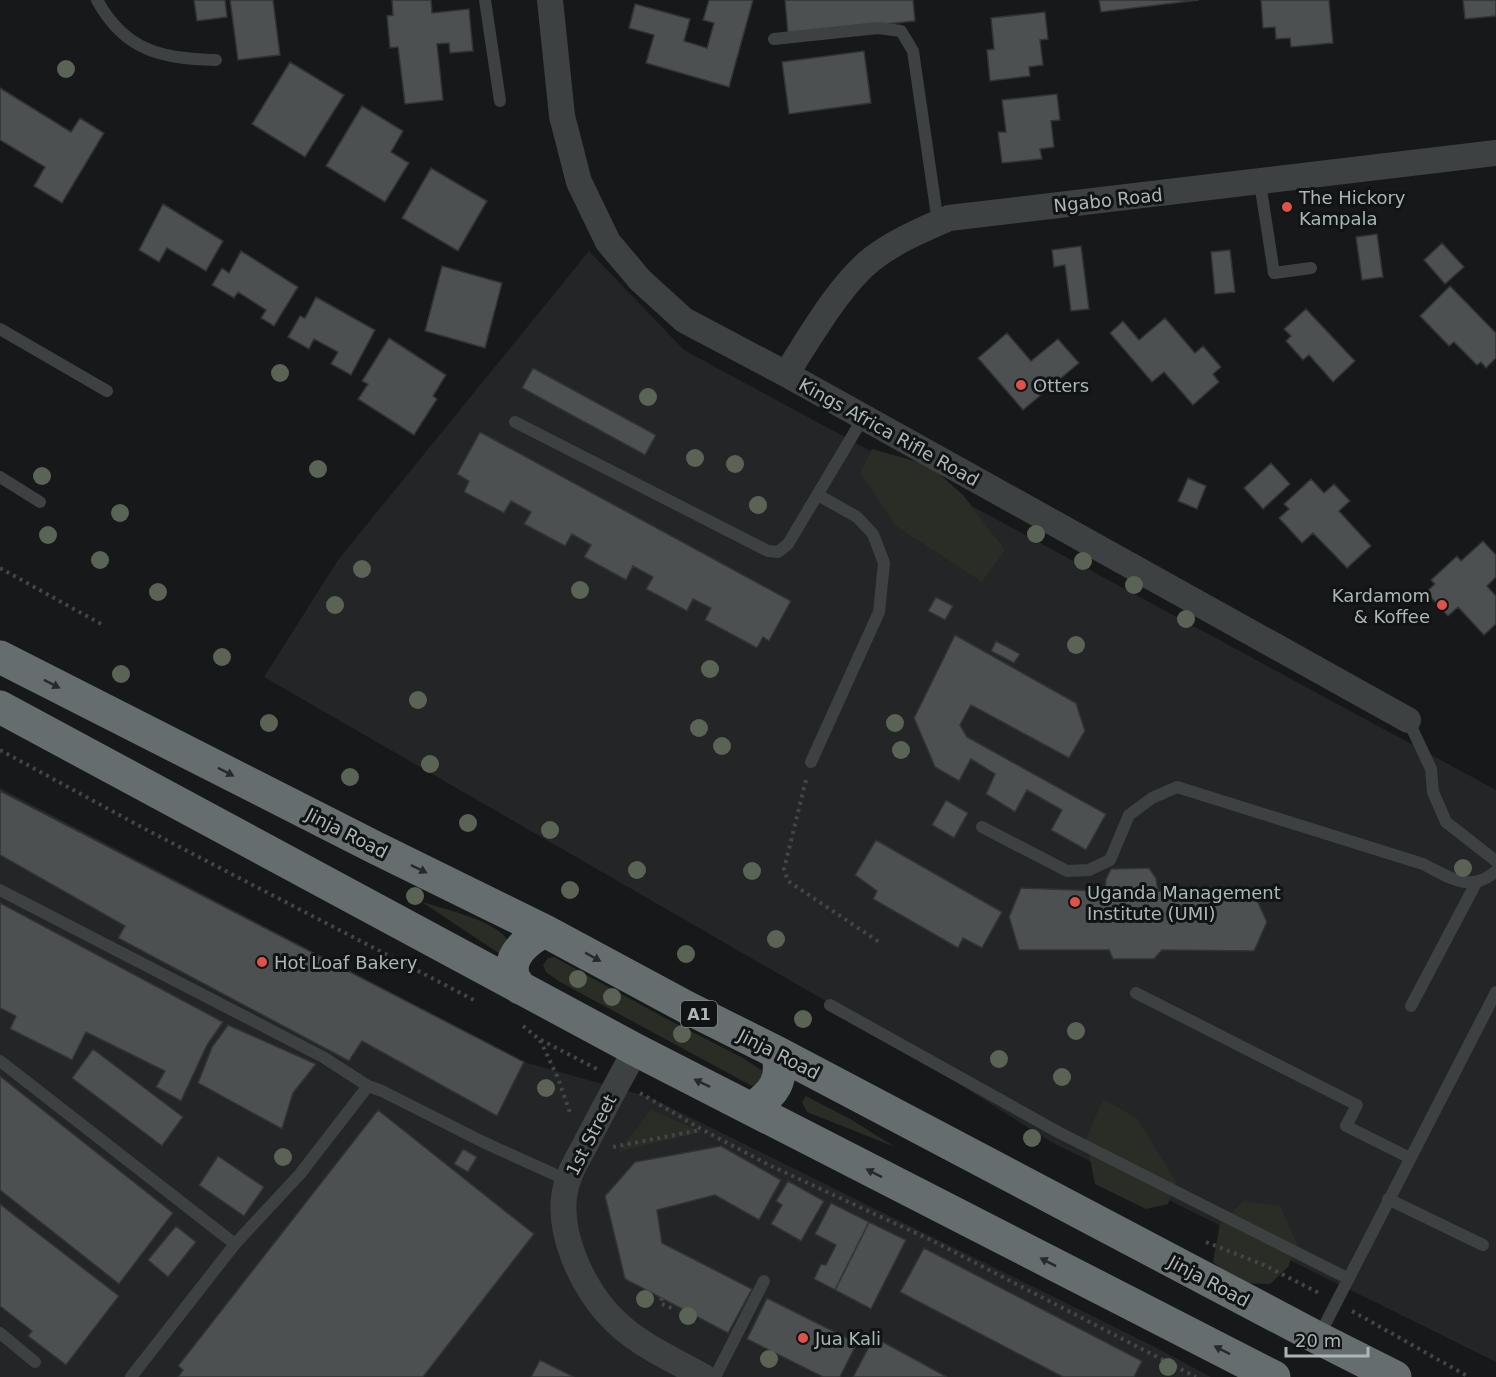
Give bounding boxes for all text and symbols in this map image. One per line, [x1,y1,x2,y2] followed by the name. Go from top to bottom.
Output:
[1053,184,1163,216] street label: Ngabo Road
[1298,187,1406,229] place label: The Hickory Kampala
[1280,200,1294,214] marker: The Hickory Kampala
[795,374,983,490] street label: Kings Africa Rifle Road
[1033,375,1089,396] place label: Otters
[1014,378,1028,392] marker: Otters
[1332,585,1430,627] place label: Kardamom & Koffee
[1435,598,1449,612] marker: Kardamom & Koffee
[44,679,61,689] one-way arrow
[218,767,235,777] one-way arrow
[302,803,391,862] street label: Jinja Road
[410,864,428,874] one-way arrow
[1087,882,1281,924] place label: Uganda Management Institute (UMI)
[1068,895,1082,909] marker: Uganda Management Institute (UMI)
[274,952,418,973] place label: Hot Loaf Bakery
[585,952,602,962] one-way arrow
[255,955,269,969] marker: Hot Loaf Bakery
[681,1001,717,1027] road number: A1
[734,1024,823,1083] street label: Jinja Road
[693,1078,710,1088] one-way arrow
[562,1091,620,1179] street label: 1st Street
[866,1169,883,1178] one-way arrow
[1164,1250,1253,1311] street label: Jinja Road
[1040,1257,1057,1267] one-way arrow
[1286,1320,1368,1358] scale bar
[814,1328,881,1349] place label: Jua Kali
[1295,1330,1341,1351] text: 20 m
[796,1331,810,1345] marker: Jua Kali
[1213,1346,1231,1356] one-way arrow

